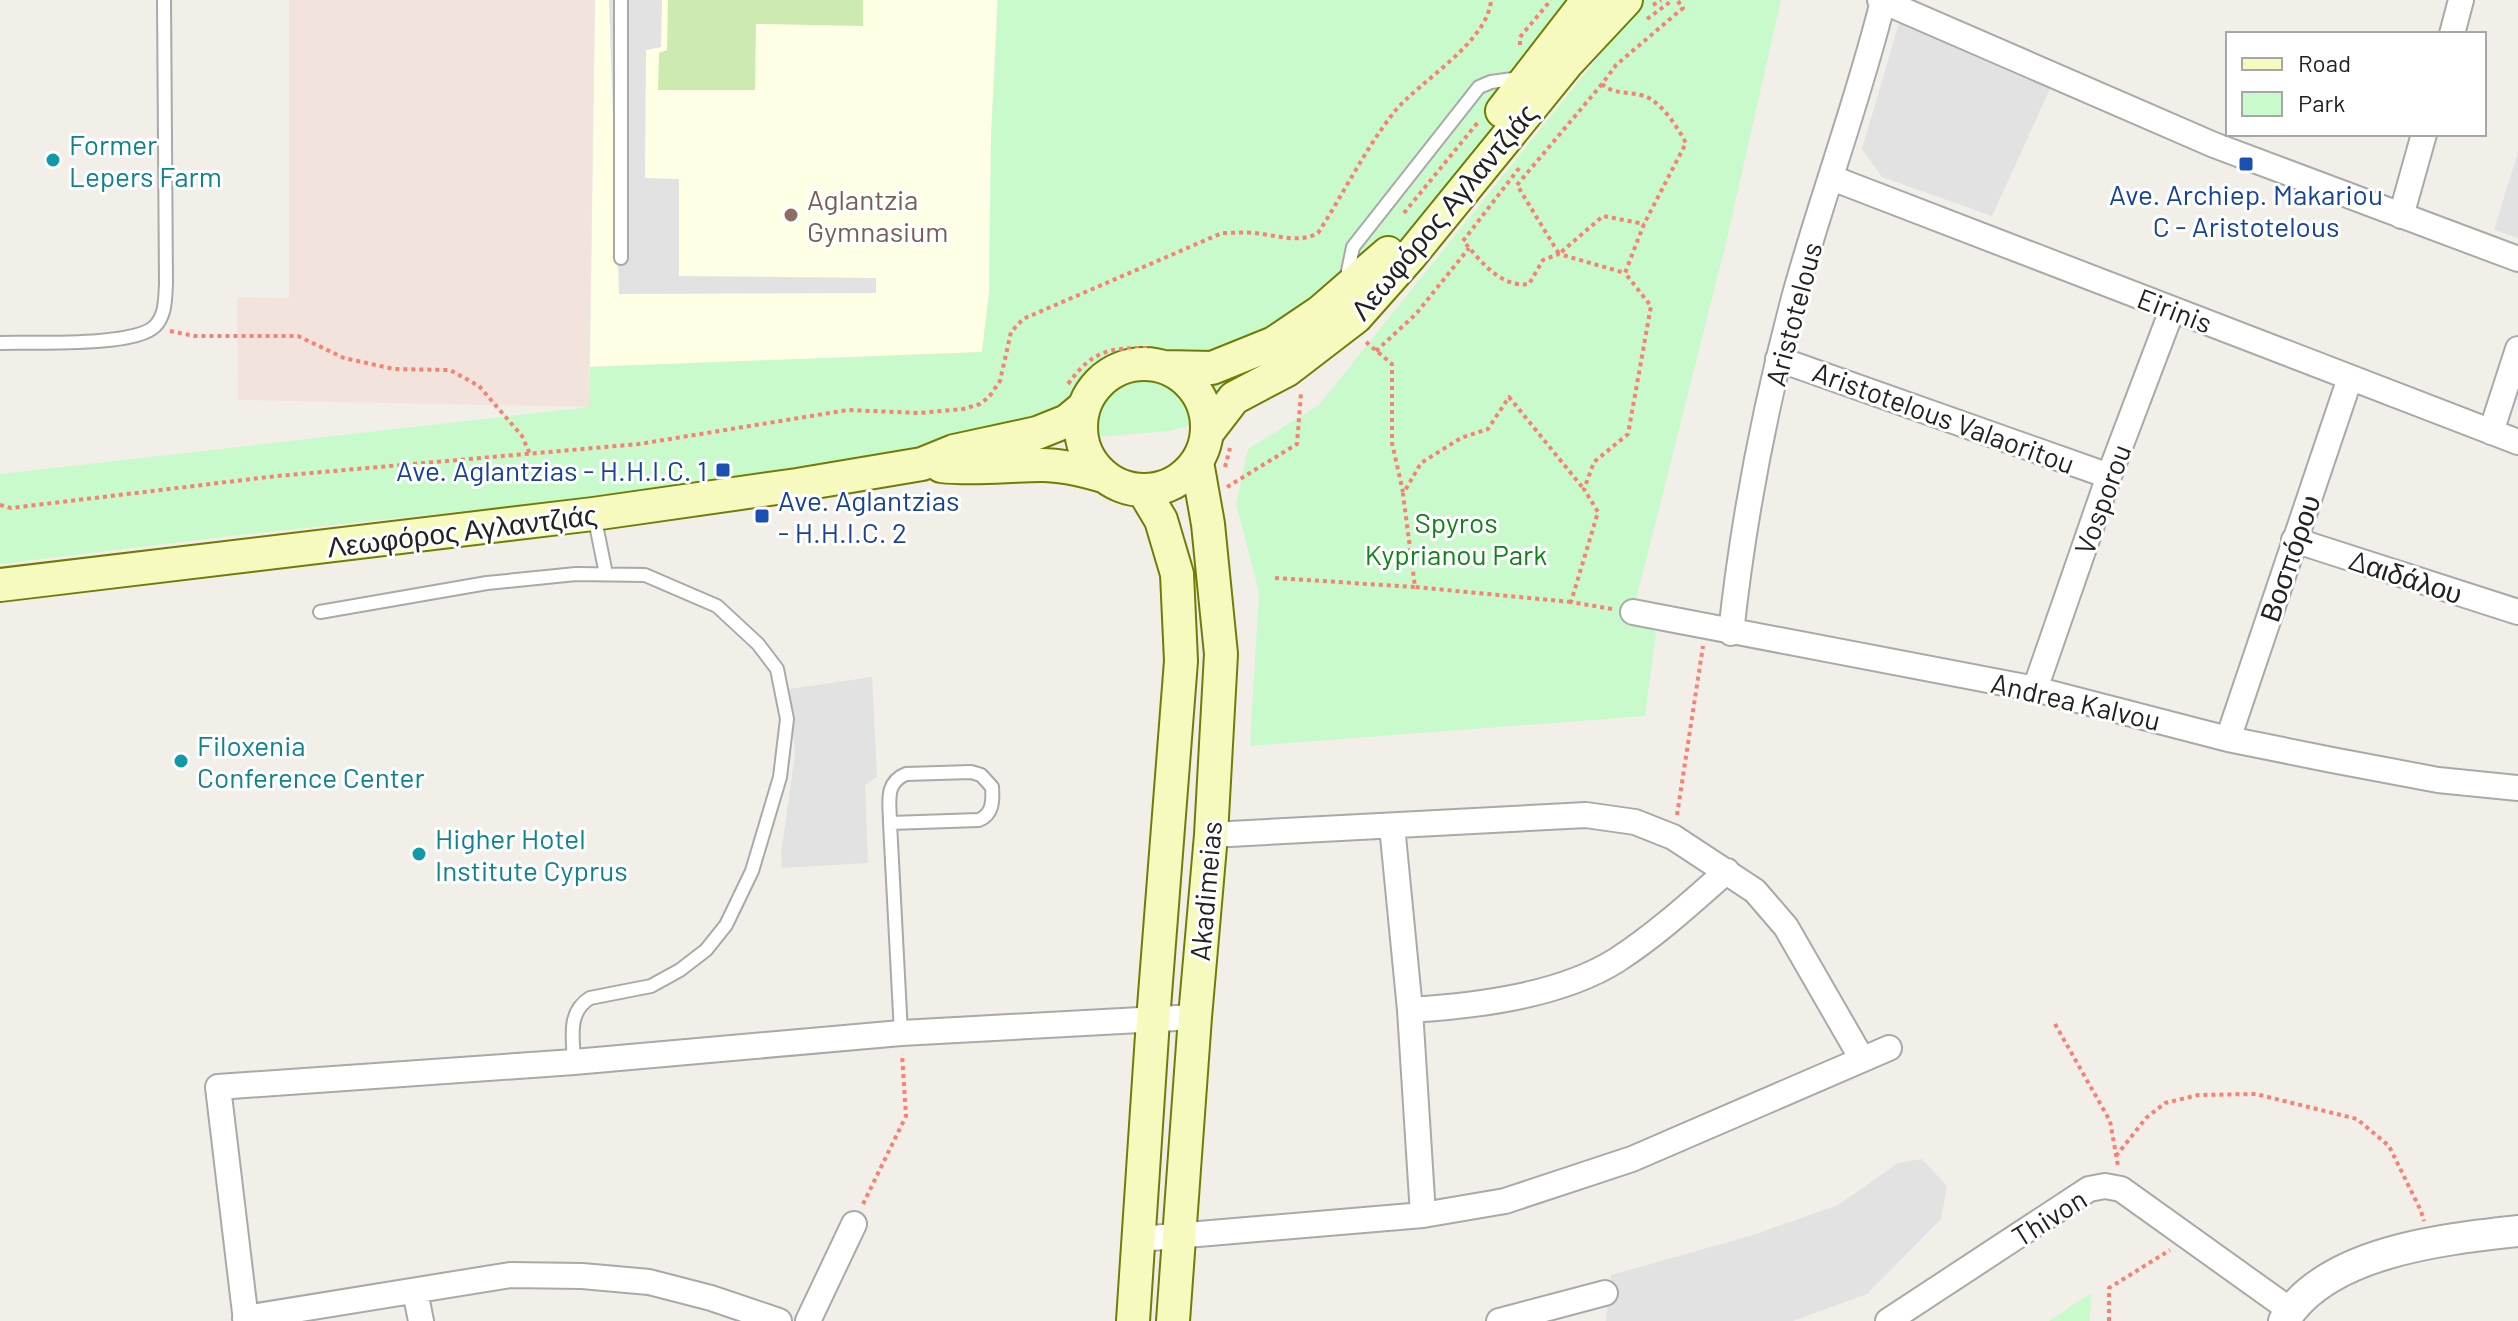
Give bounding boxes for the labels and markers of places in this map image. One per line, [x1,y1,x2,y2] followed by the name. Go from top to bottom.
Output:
[69,127,222,193] place label: Former Lepers Farm
[44,151,62,169] marker: Former Lepers Farm
[2237,155,2255,173] marker: Ave. Archiep. Makariou C - Aristotelous
[2109,177,2383,243] place label: Ave. Archiep. Makariou C - Aristotelous
[807,182,948,248] place label: Aglantzia Gymnasium
[782,206,800,224] marker: Aglantzia Gymnasium
[396,453,707,487] place label: Ave. Aglantzias - H.H.I.C. 1
[714,461,732,479] marker: Ave. Aglantzias - H.H.I.C. 1
[778,483,960,549] place label: Ave. Aglantzias - H.H.I.C. 2
[753,507,771,525] marker: Ave. Aglantzias - H.H.I.C. 2
[197,728,425,794] place label: Filoxenia Conference Center
[172,752,190,770] marker: Filoxenia Conference Center
[435,821,628,887] place label: Higher Hotel Institute Cyprus
[410,845,428,863] marker: Higher Hotel Institute Cyprus

